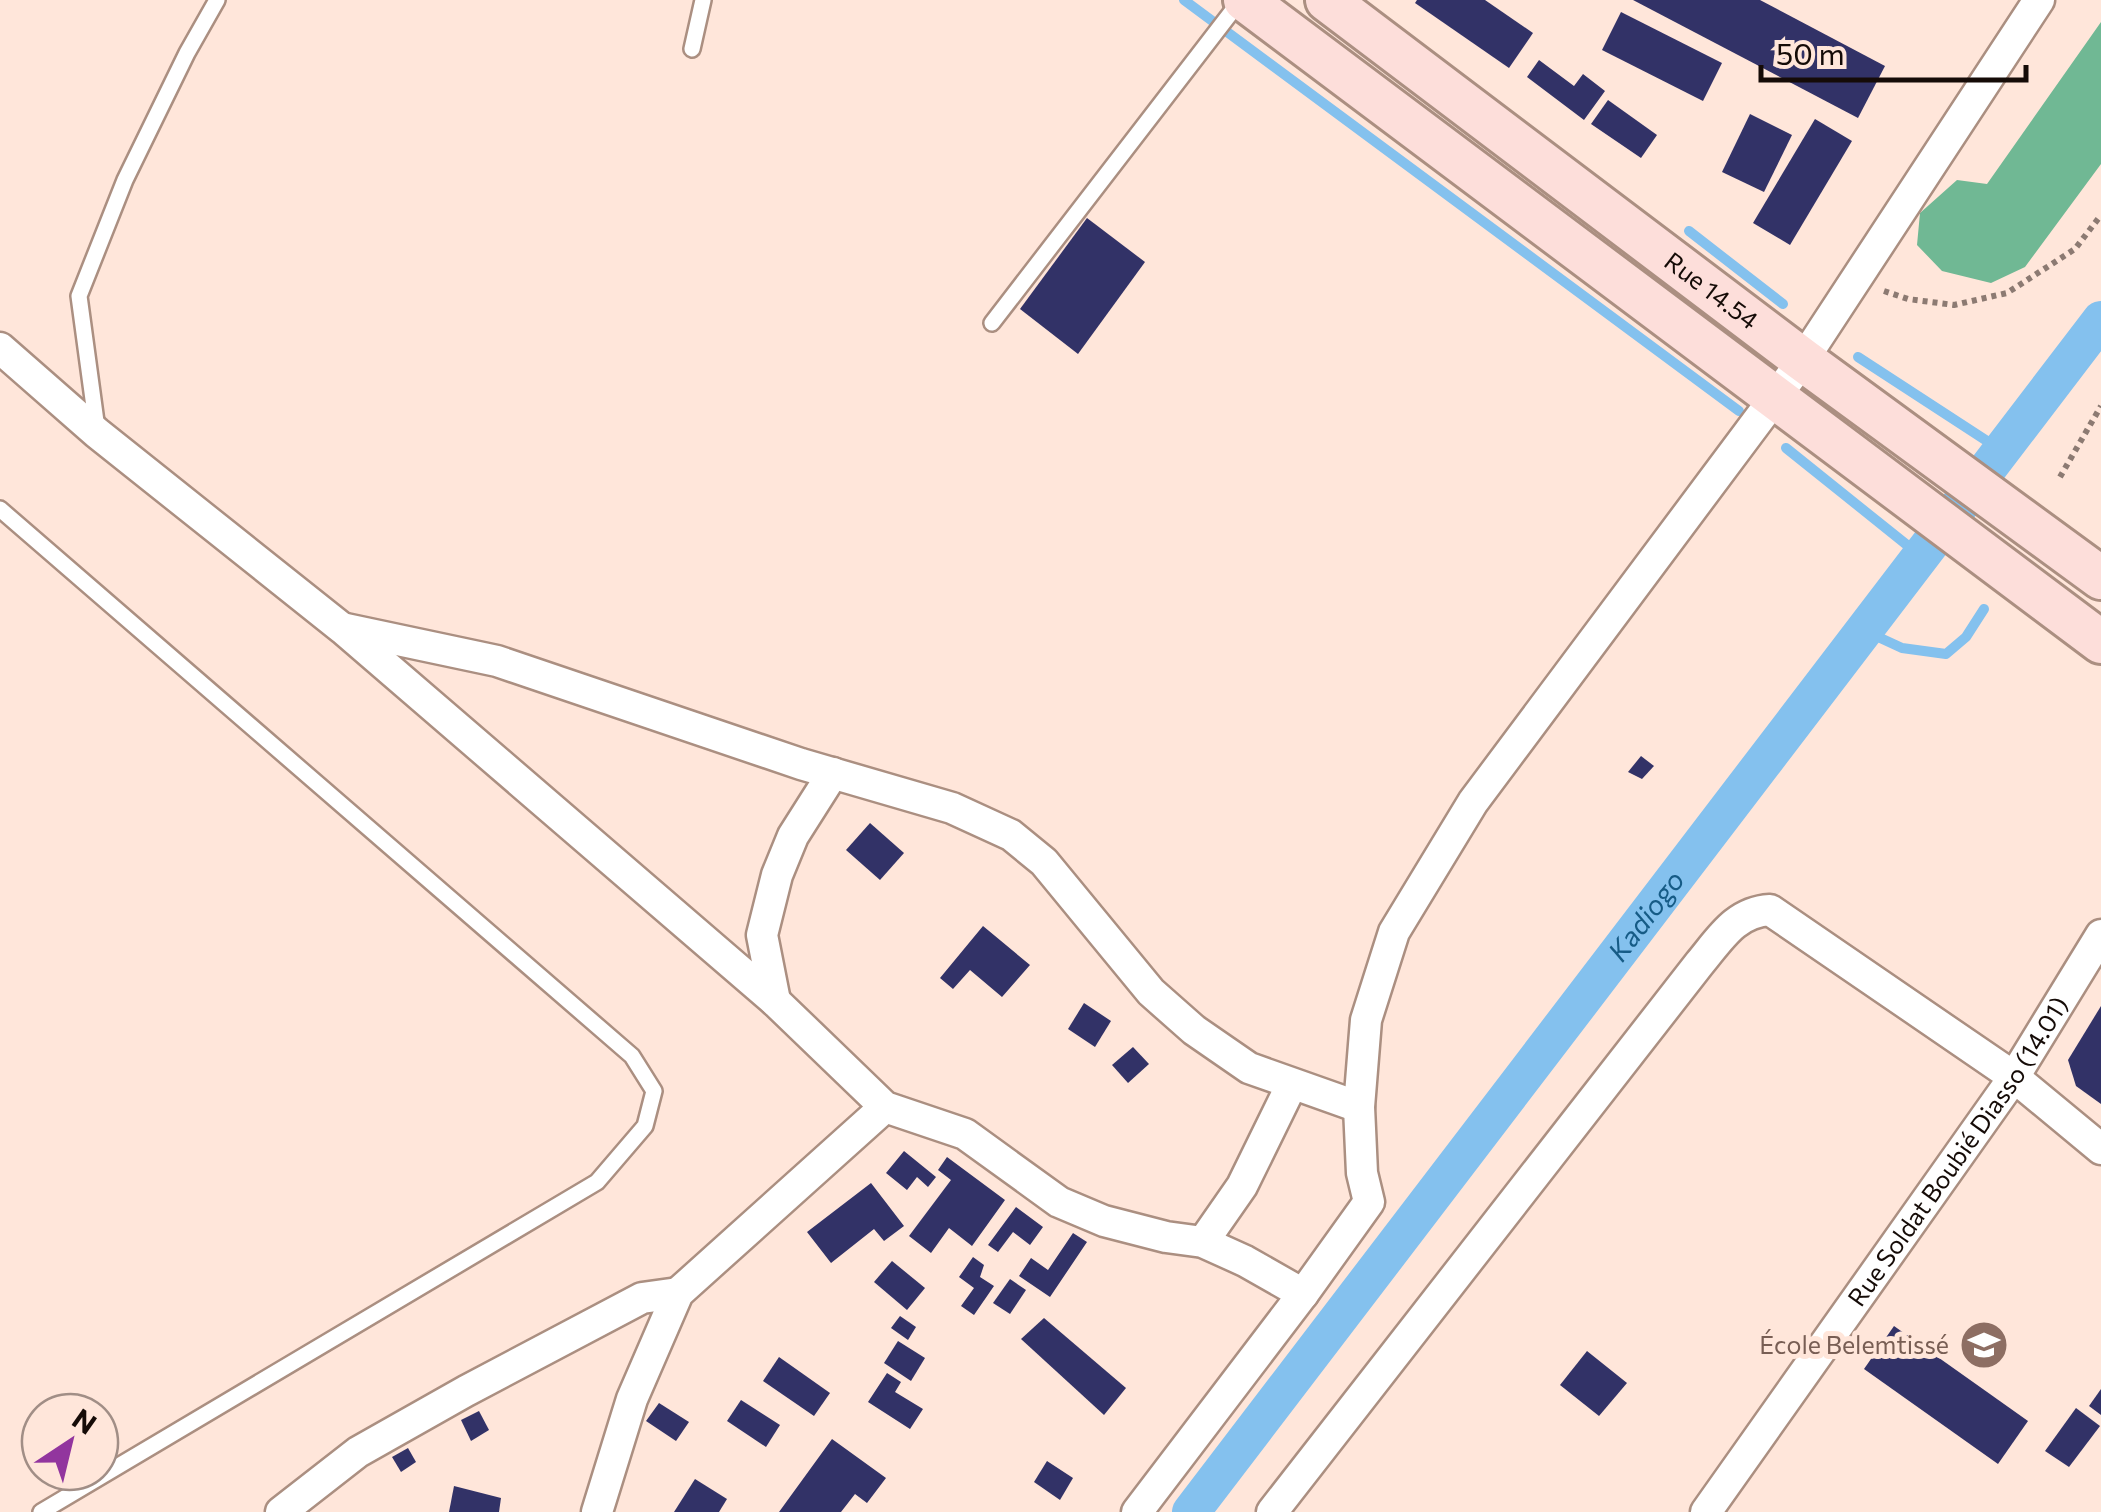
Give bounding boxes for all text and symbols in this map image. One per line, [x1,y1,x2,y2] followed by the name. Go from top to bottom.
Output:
[1761,20,2026,82] scale bar
[1776,34,1845,71] text: 50 m
[1659,245,1765,335] street label: Rue 14.54
[1600,863,1691,967] water label: Kadiogo
[1841,991,2074,1311] street label: Rue Soldat Boubié Diasso (14.01)
[1958,1319,2010,1371] school or university icon: École Belemtissé
[1759,1329,1949,1359] place label: École Belemtissé
[20,1392,120,1492] north arrow
[67,1401,103,1441] text: N

